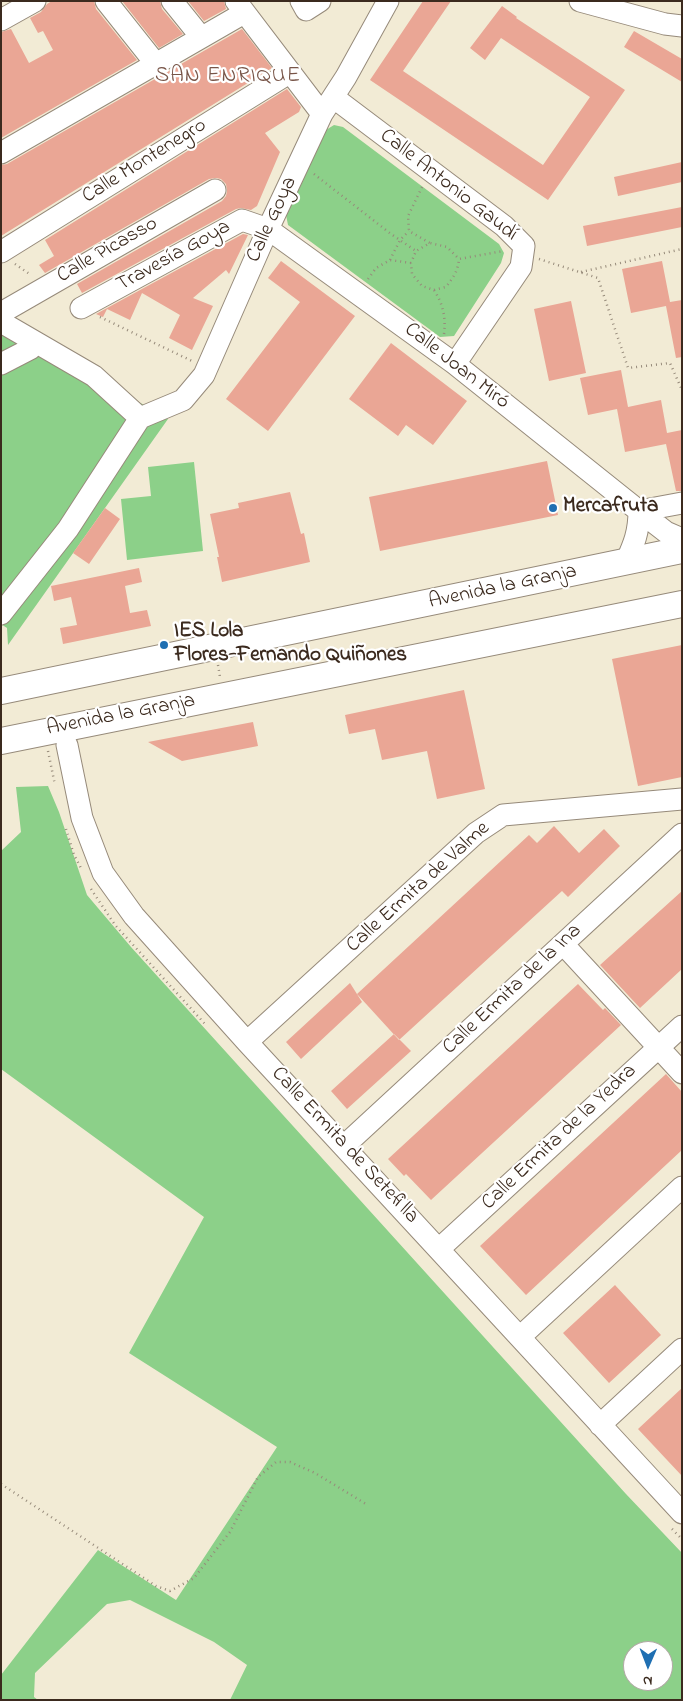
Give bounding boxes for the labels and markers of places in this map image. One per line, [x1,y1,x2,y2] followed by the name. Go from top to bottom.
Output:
[563,495,658,521] place label: Mercafruta
[547,502,559,514] marker: Mercafruta
[174,620,407,670] place label: IES Lola Flores-Fernando Quiñones
[158,639,170,651] marker: IES Lola Flores-Fernando Quiñones

